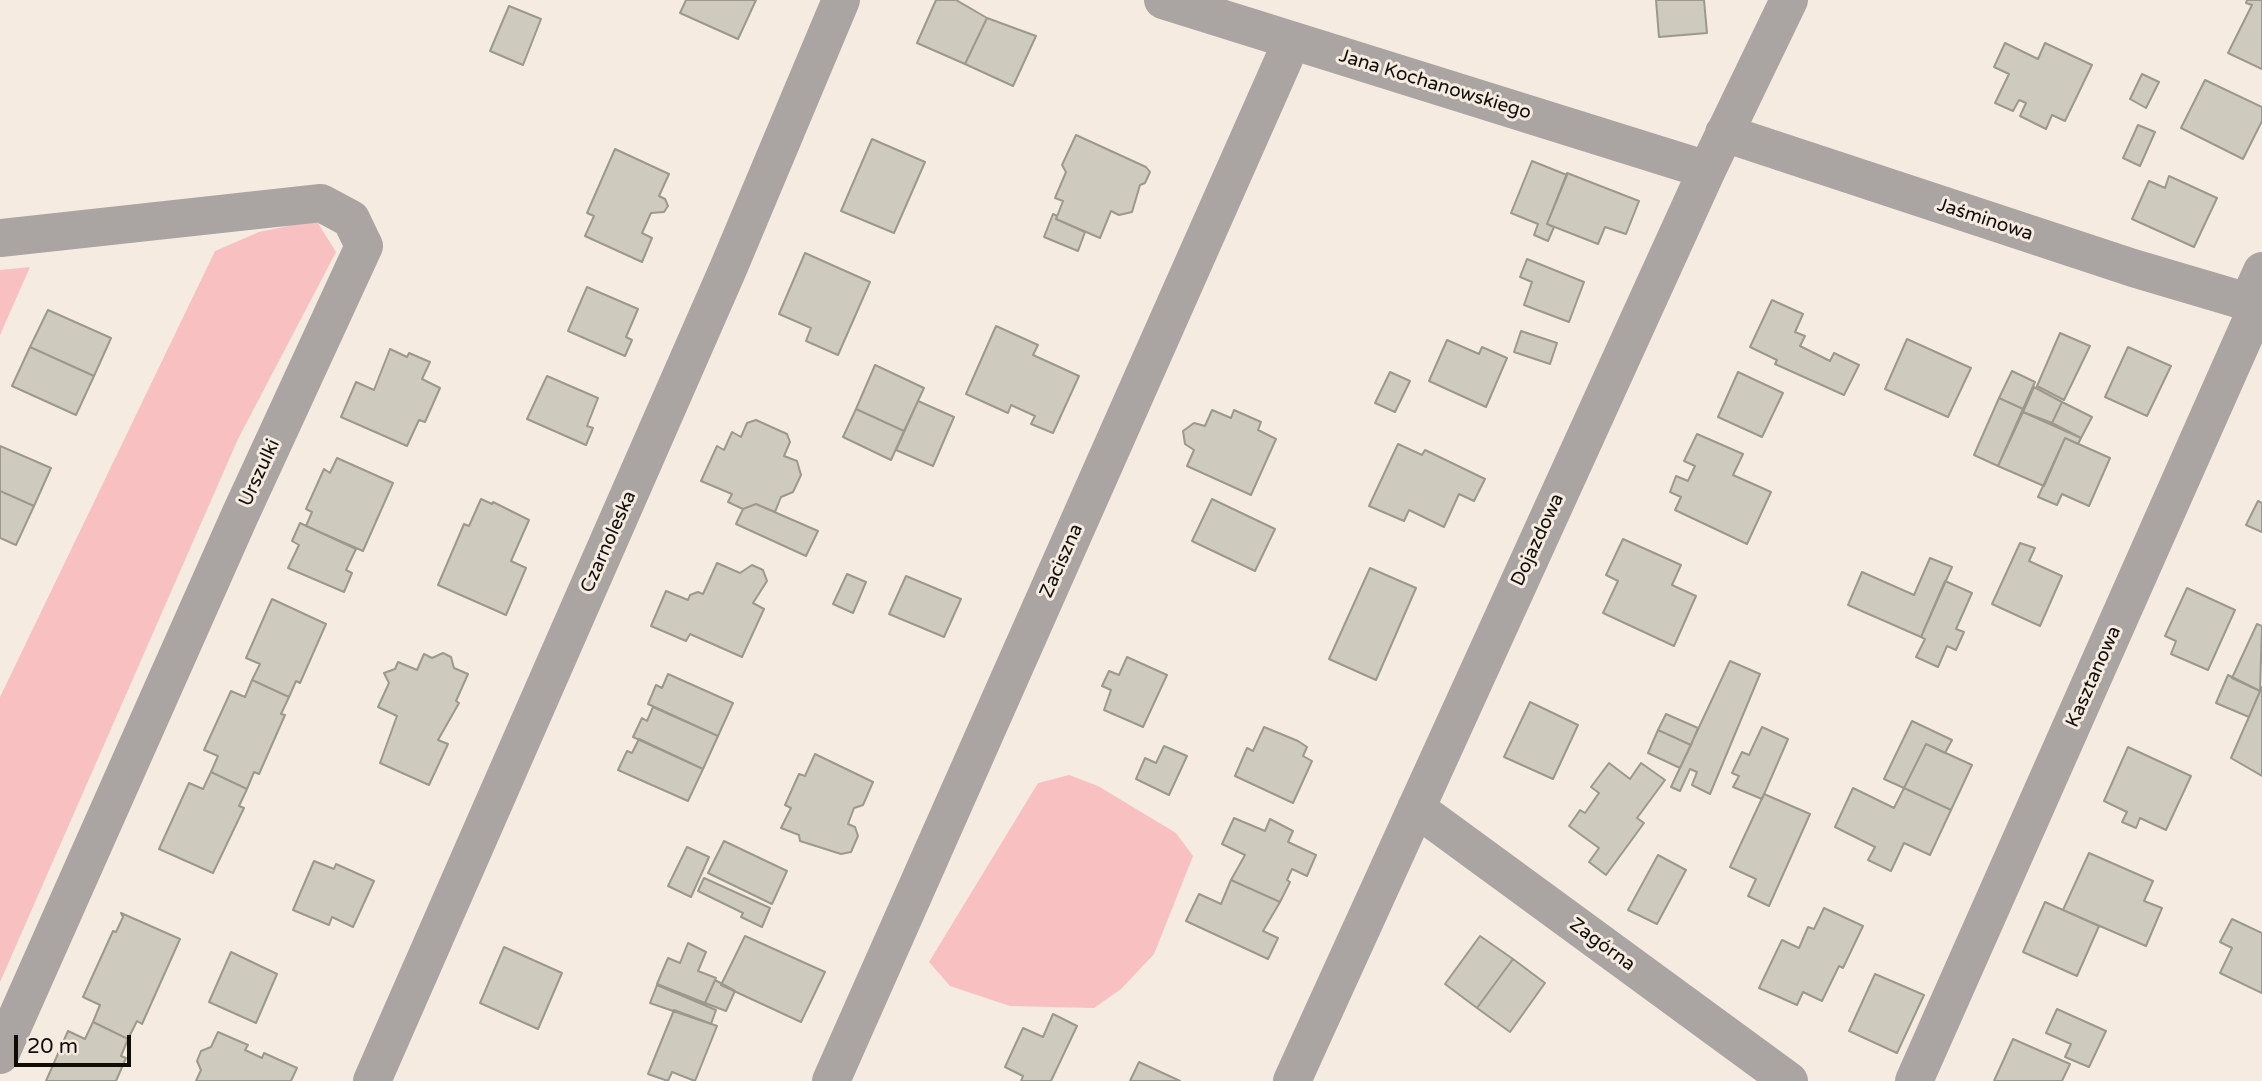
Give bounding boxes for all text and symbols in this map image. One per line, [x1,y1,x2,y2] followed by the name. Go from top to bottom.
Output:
[1336,45,1534,125] street label: Jana Kochanowskiego
[1934,194,2036,246] street label: Jaśminowa
[235,436,285,510] street label: Urszulki
[576,487,642,597] street label: Czarnoleska
[1507,490,1569,590] street label: Dojazdowa
[1036,521,1088,601] street label: Zaciszna
[2062,623,2126,731] street label: Kasztanowa
[1565,913,1639,977] street label: Zagórna
[18,1021,135,1066] scale bar
[27,1034,78,1059] text: 20 m

